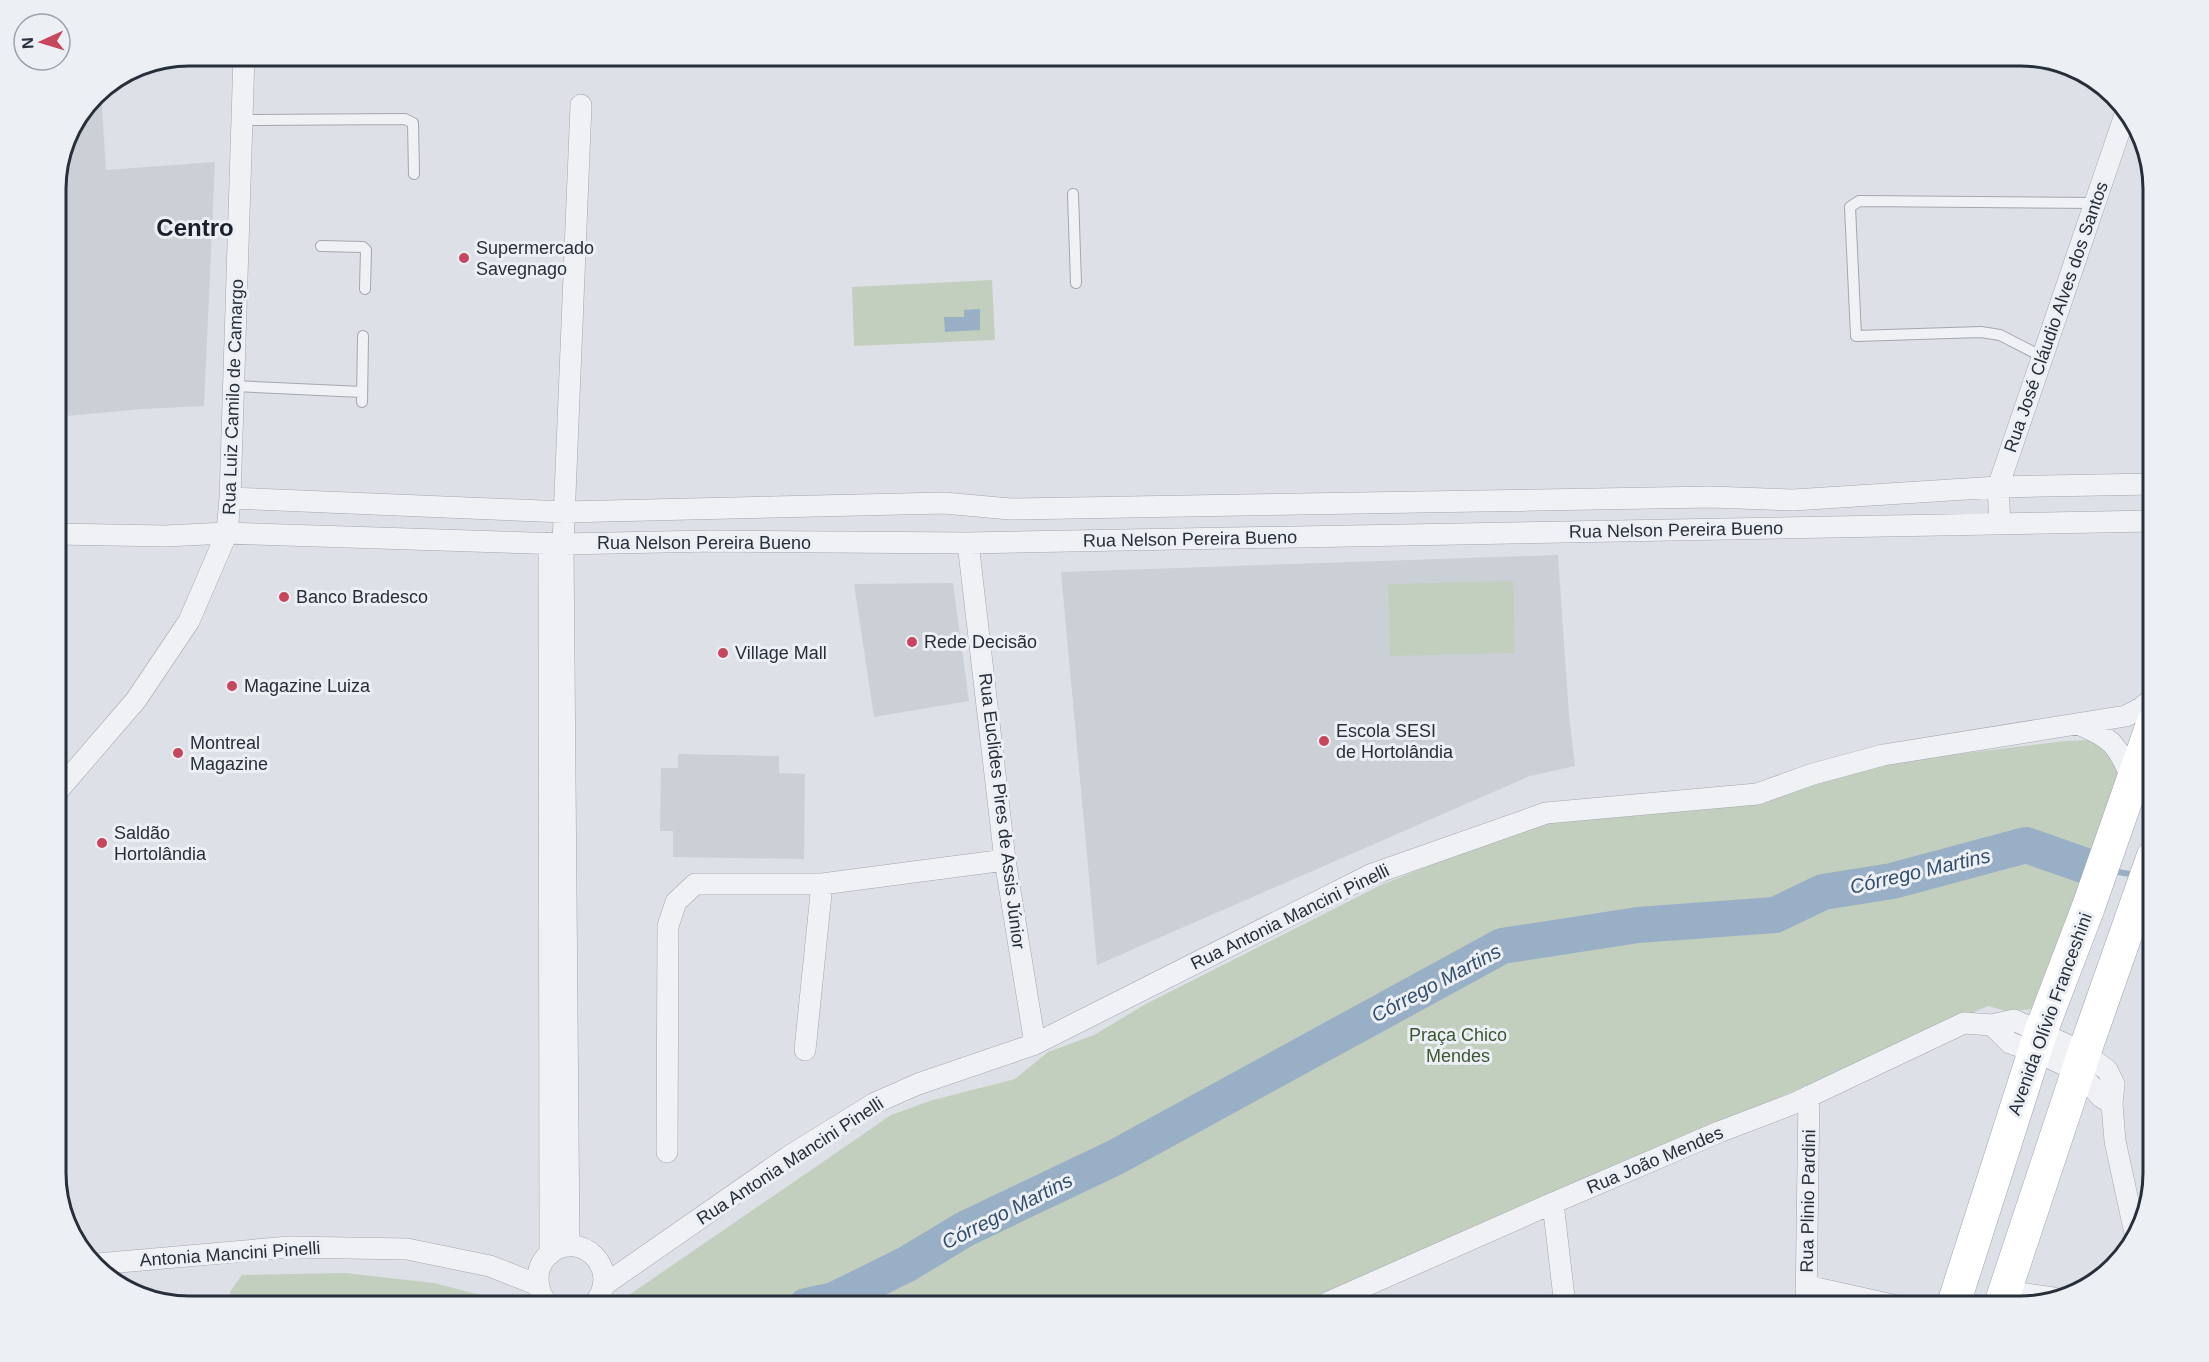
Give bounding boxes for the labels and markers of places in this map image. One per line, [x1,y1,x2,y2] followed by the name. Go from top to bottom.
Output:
[476,238,594,279] place label: Supermercado Savegnago
[457,251,471,265] marker: Supermercado Savegnago
[296,587,428,607] place label: Banco Bradesco
[277,590,291,604] marker: Banco Bradesco
[924,632,1037,652] place label: Rede Decisão
[905,635,919,649] marker: Rede Decisão
[735,643,827,663] place label: Village Mall
[716,646,730,660] marker: Village Mall
[244,676,371,696] place label: Magazine Luiza
[225,679,239,693] marker: Magazine Luiza
[1336,721,1454,762] place label: Escola SESI de Hortolândia
[190,733,268,774] place label: Montreal Magazine
[1317,734,1331,748] marker: Escola SESI de Hortolândia
[171,746,185,760] marker: Montreal Magazine
[114,823,207,864] place label: Saldão Hortolândia
[95,836,109,850] marker: Saldão Hortolândia

